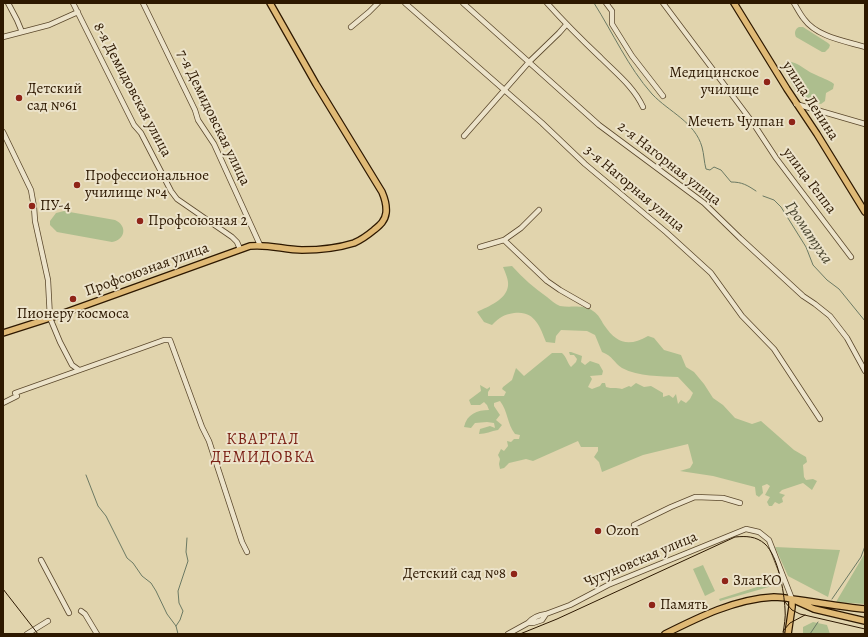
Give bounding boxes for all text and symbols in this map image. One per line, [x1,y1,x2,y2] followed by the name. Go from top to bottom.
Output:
[89,20,175,160] street label: 8-я Демидовская улица
[172,47,254,189] street label: 7-я Демидовская улица
[778,58,842,144] street label: улица Ленина
[669,64,759,99] place label: Медицинское училище
[762,77,772,87] marker: Медицинское училище
[27,80,82,115] place label: Детский сад №61
[14,93,24,103] marker: Детский сад №61
[688,113,784,131] place label: Мечеть Чулпан
[787,117,797,127] marker: Мечеть Чулпан
[614,118,724,210] street label: 2-я Нагорная улица
[580,142,688,236] street label: 3-я Нагорная улица
[778,144,840,218] street label: улица Геппа
[85,167,209,202] place label: Профессиональное училище №4
[72,180,82,190] marker: Профессиональное училище №4
[40,197,71,215] place label: ПУ-4
[780,198,836,268] water label: Громатуха
[27,201,37,211] marker: ПУ-4
[148,212,248,230] place label: Профсоюзная 2
[135,216,145,226] marker: Профсоюзная 2
[83,239,211,301] street label: Профсоюзная улица
[68,294,78,304] marker: Пионеру космоса
[17,305,129,323] place label: Пионеру космоса
[211,430,315,468] district label: КВАРТАЛ ДЕМИДОВКА
[606,522,639,540] place label: Ozon
[593,526,603,536] marker: Ozon
[582,528,700,592] street label: Чугуновская улица
[403,565,506,583] place label: Детский сад №8
[509,569,519,579] marker: Детский сад №8
[733,572,782,590] place label: ЗлатКО
[720,576,730,586] marker: ЗлатКО
[660,596,708,614] place label: Память
[647,600,657,610] marker: Память

